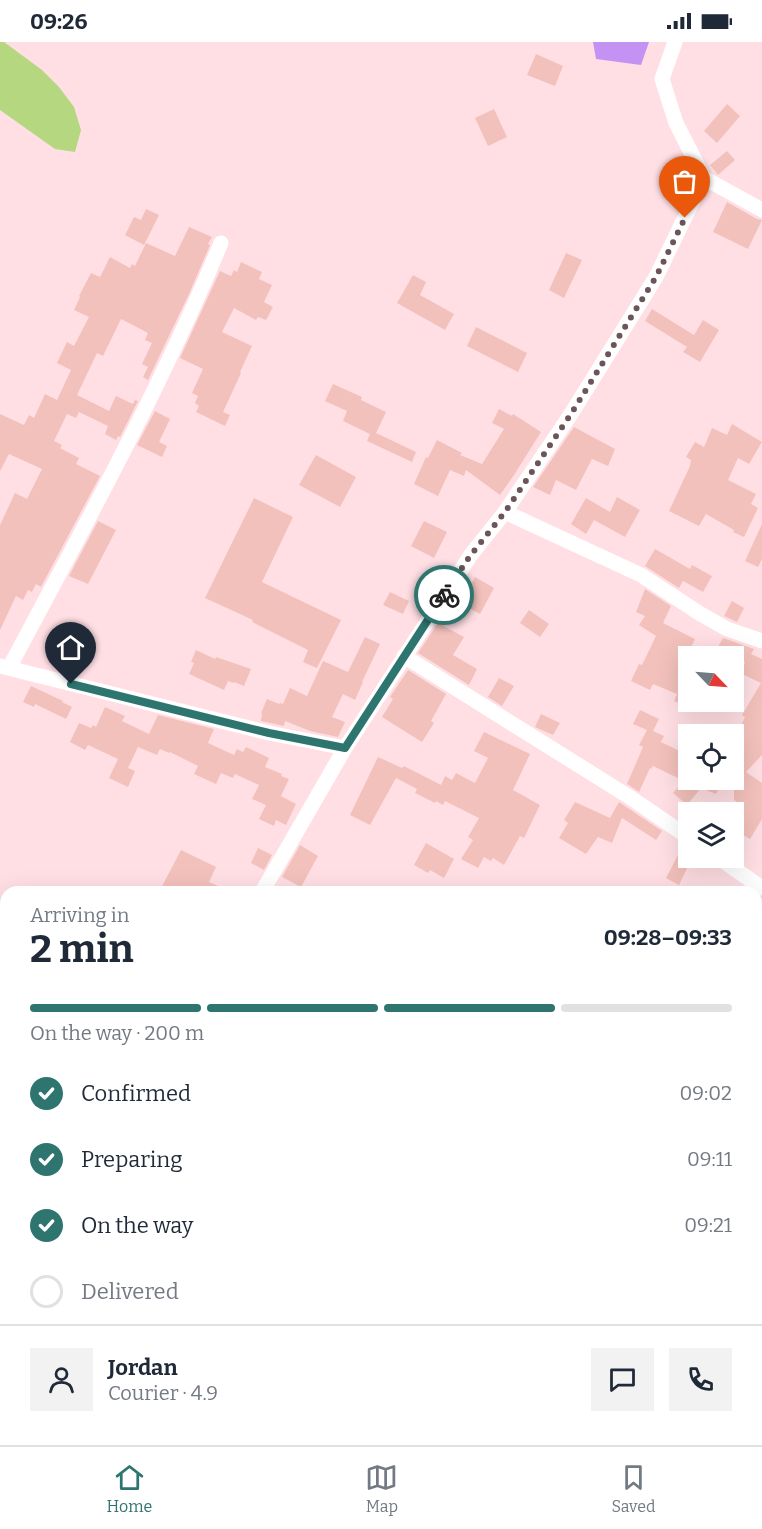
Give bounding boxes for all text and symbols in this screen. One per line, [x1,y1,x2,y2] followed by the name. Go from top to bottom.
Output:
[30,8,88,35] text: 09:26
[659,156,710,218] pin
[668,165,701,198] icon: bag
[414,565,474,625] courier
[428,579,461,612] icon: bike
[45,622,96,684] pin
[54,631,87,664] icon: home
[678,646,744,712] north arrow
[678,646,744,868] map controls
[678,724,744,790] button: locate
[678,802,744,868] button: layers
[30,903,129,927] text: Arriving in
[604,924,732,951] text: 09:28–09:33
[30,926,134,972] text: 2 min
[30,1021,204,1045] text: On the way · 200 m
[30,1077,63,1110] icon: check
[81,1080,191,1107] text: Confirmed
[680,1081,732,1105] text: 09:02
[30,1143,63,1176] icon: check
[81,1146,183,1173] text: Preparing
[687,1147,732,1171] text: 09:11
[30,1209,63,1242] icon: check
[81,1212,193,1239] text: On the way
[684,1213,732,1237] text: 09:21
[81,1278,179,1305] text: Delivered
[30,1348,93,1411] button: person
[591,1348,654,1411] button: chat
[669,1348,732,1411] button: phone
[108,1354,178,1381] text: Jordan
[108,1381,218,1405] text: Courier · 4.9
[107,1461,152,1516] tab: Home
[365,1461,398,1516] tab: Map
[611,1461,655,1516] tab: Saved

